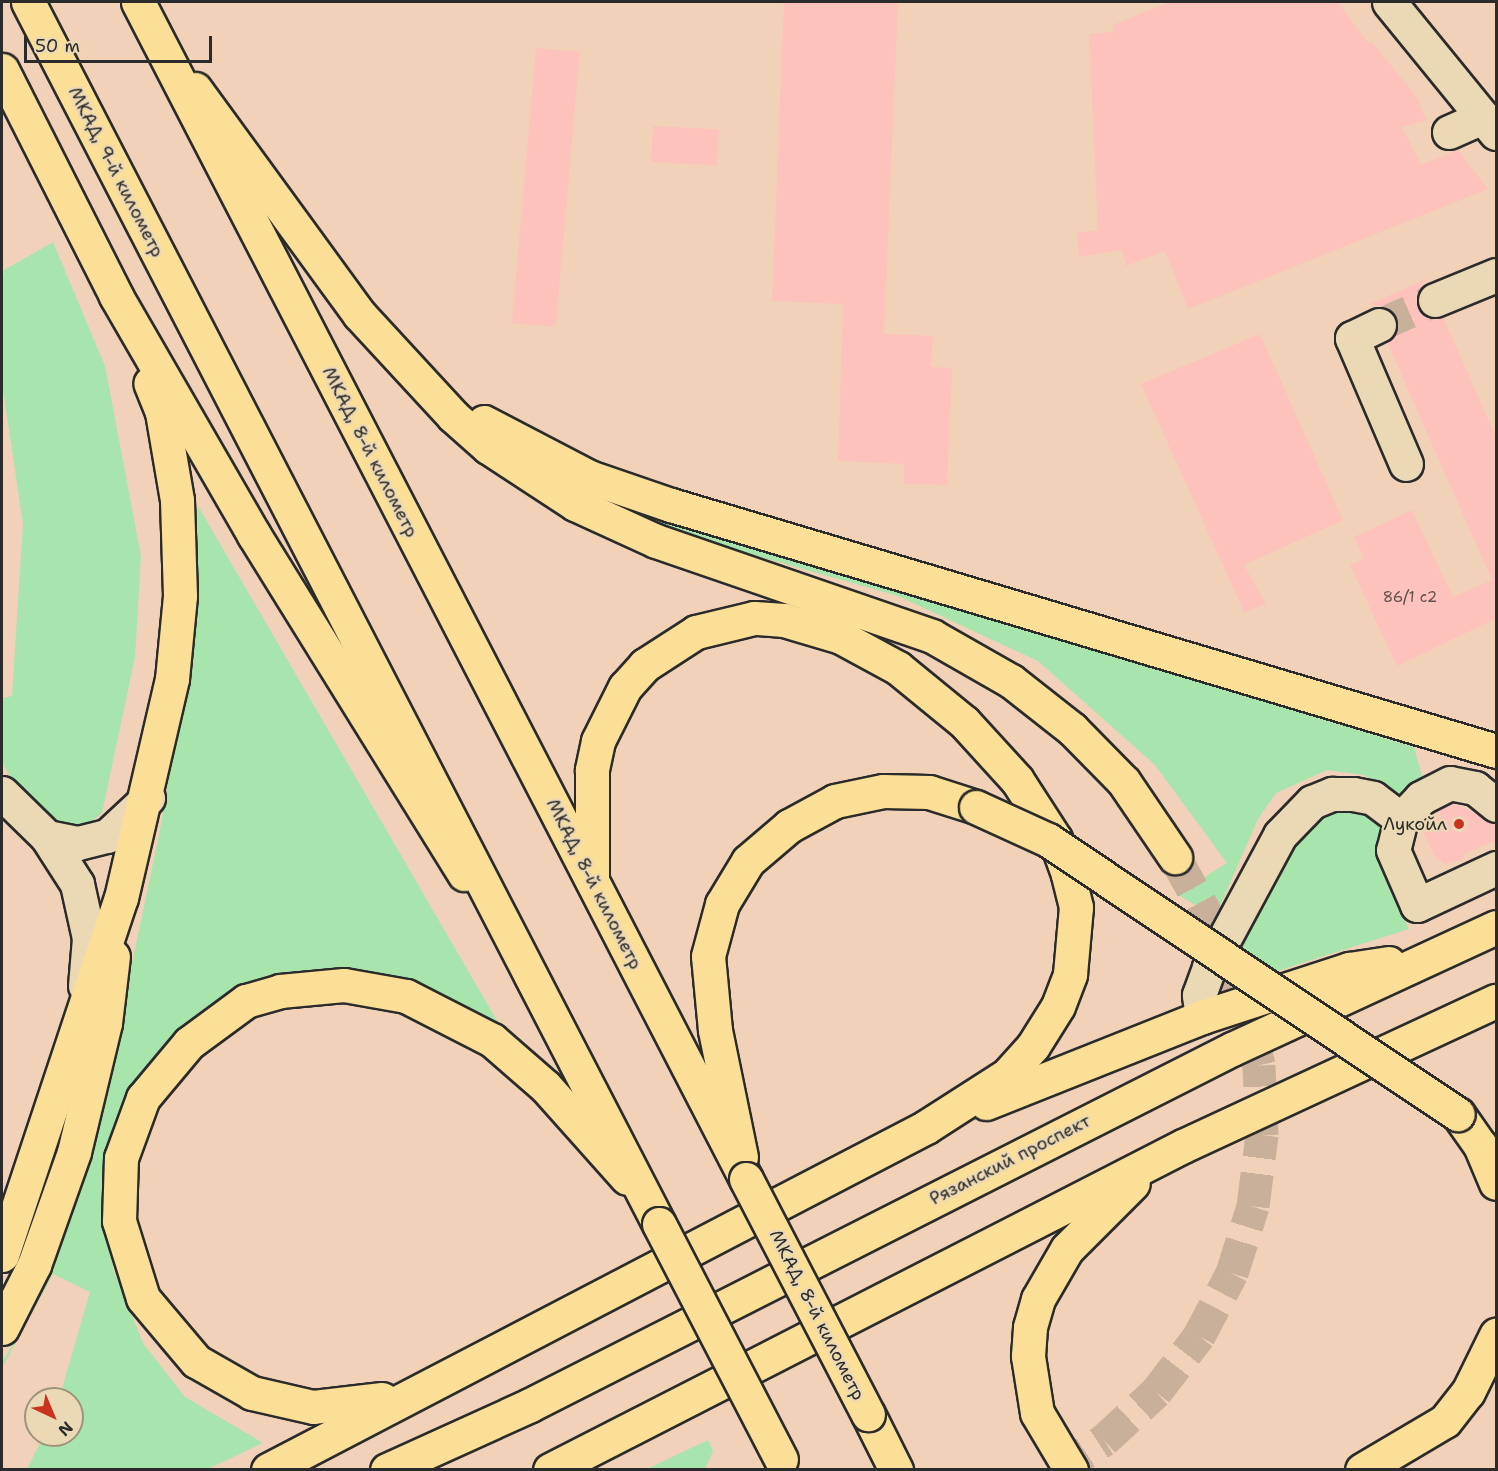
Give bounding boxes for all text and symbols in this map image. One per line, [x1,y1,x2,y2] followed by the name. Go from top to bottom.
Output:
[27,24,214,62] scale bar
[35,34,80,58] text: 50 m
[64,83,168,261] street label: МКАД, 9-й километр
[318,363,422,541] street label: МКАД, 8-й километр
[1383,589,1437,607] house number: 86/1 с2
[542,795,646,973] street label: МКАД, 8-й километр
[1383,813,1447,835] place label: Лукойл
[1452,817,1466,831] marker: Лукойл
[926,1110,1094,1210] street label: Рязанский проспект
[765,1226,869,1404] street label: МКАД, 8-й километр
[24,1387,84,1447] north arrow
[54,1417,77,1441] text: N

